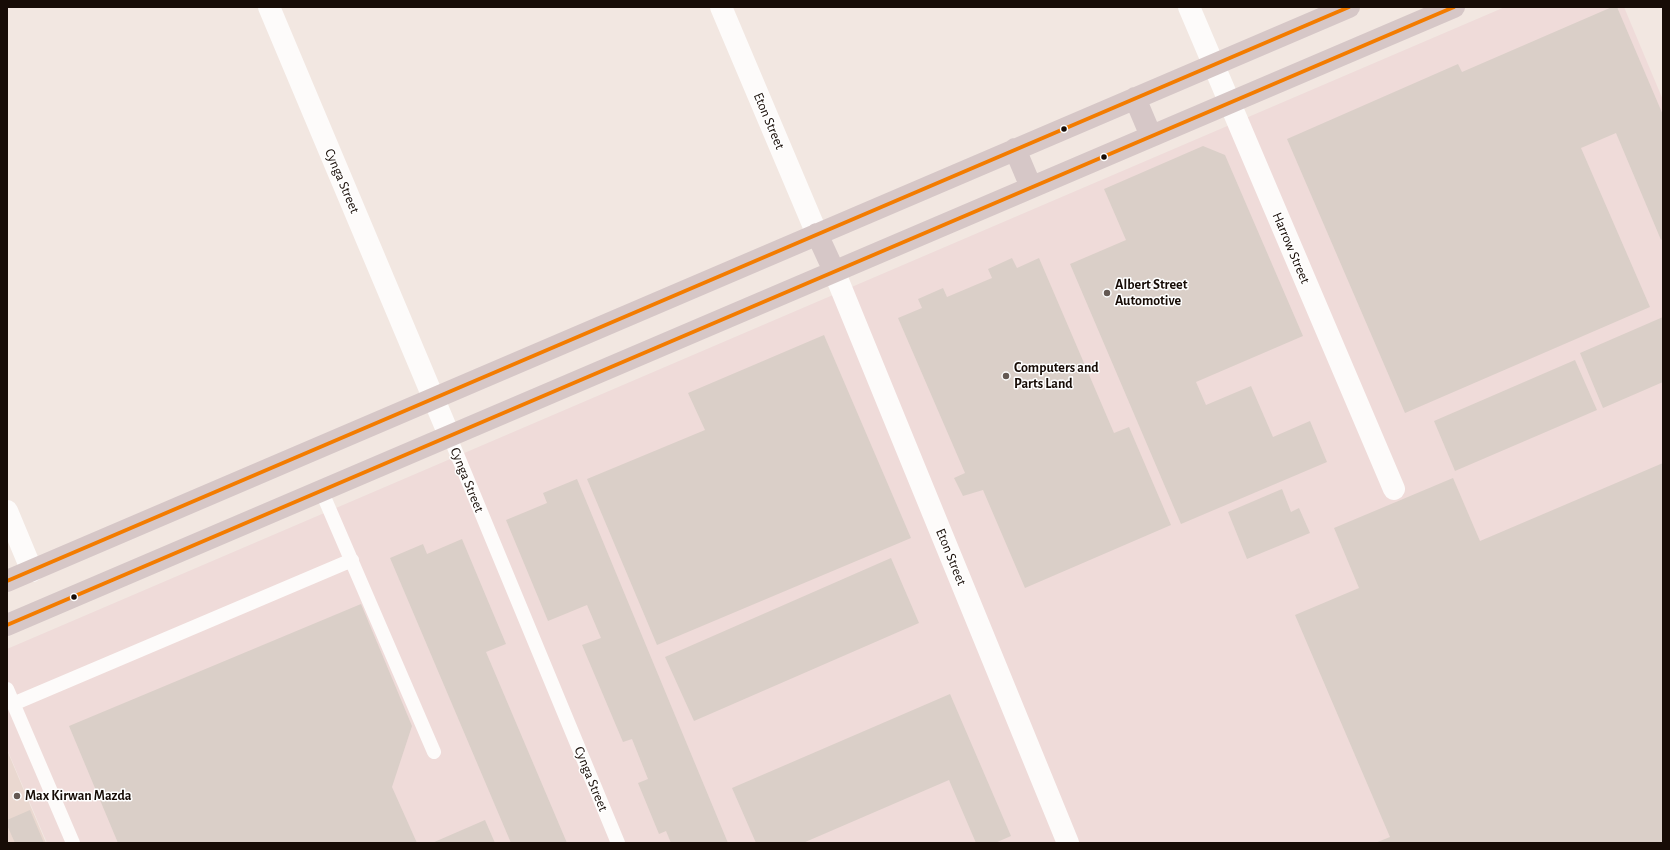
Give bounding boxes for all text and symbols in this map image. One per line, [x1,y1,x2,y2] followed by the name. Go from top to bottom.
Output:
[750,90,788,152] street label: Eton Street
[1059,124,1069,134] unlabelled marker
[321,146,363,216] street label: Cynga Street
[1099,152,1109,162] unlabelled marker
[1268,210,1314,286] street label: Harrow Street
[1115,277,1187,310] place label: Albert Street Automotive
[1102,288,1112,298] marker: Albert Street Automotive
[1014,360,1099,392] place label: Computers and Parts Land
[1001,371,1011,381] marker: Computers and Parts Land
[446,445,488,515] street label: Cynga Street
[932,526,970,588] street label: Eton Street
[69,592,79,602] unlabelled marker
[570,744,612,814] street label: Cynga Street
[25,788,132,804] place label: Max Kirwan Mazda
[12,791,22,801] marker: Max Kirwan Mazda

